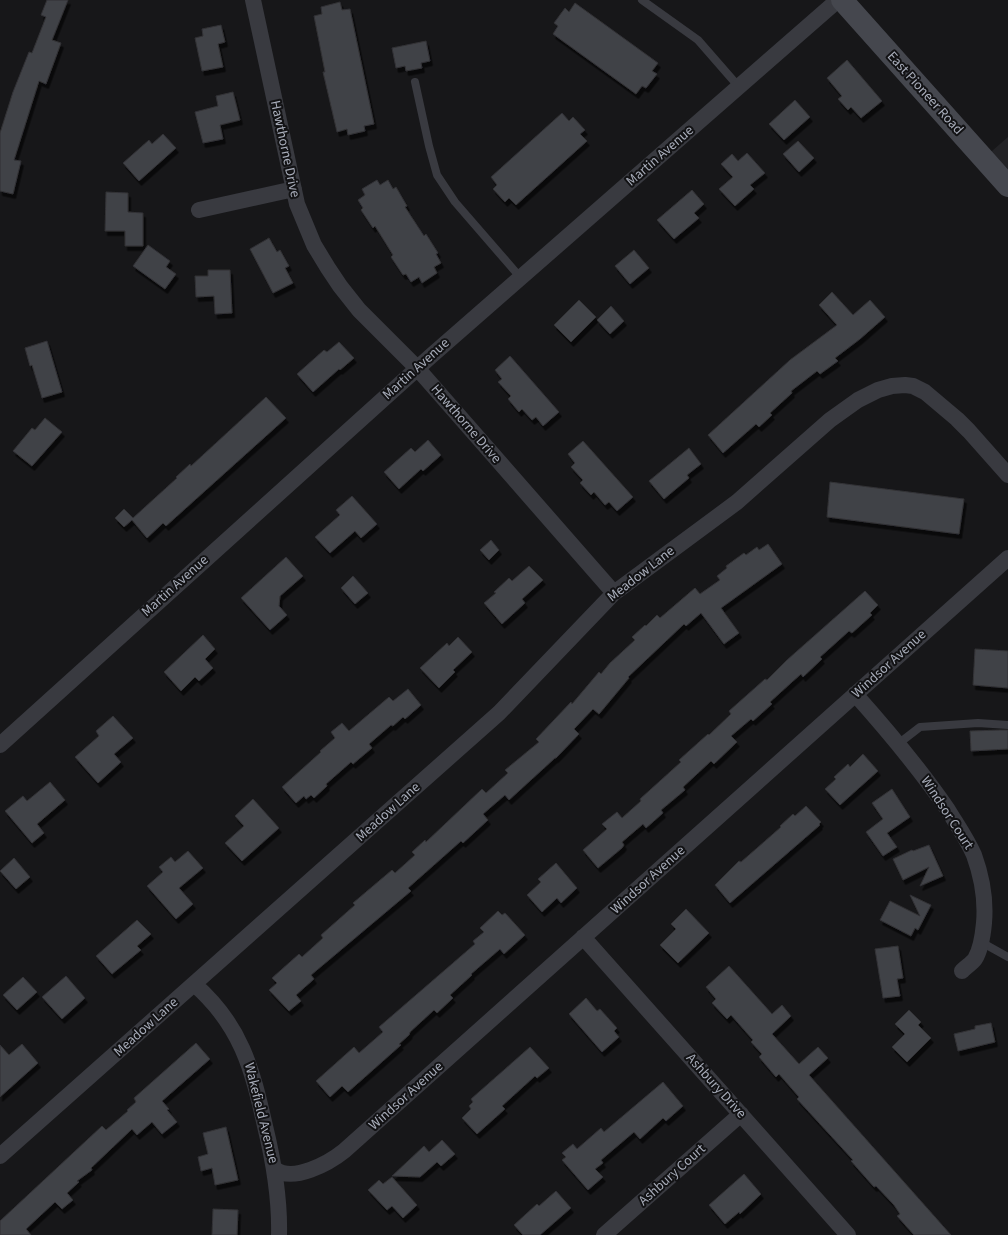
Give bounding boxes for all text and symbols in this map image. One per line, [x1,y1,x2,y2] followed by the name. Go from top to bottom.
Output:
[882,47,968,139] street label: East Pioneer Road
[265,99,305,199] street label: Hawthorne Drive
[622,121,698,191] street label: Martin Avenue
[378,333,454,404] street label: Martin Avenue
[426,380,506,468] street label: Hawthorne Drive
[603,541,679,607] street label: Meadow Lane
[137,550,213,621] street label: Martin Avenue
[847,625,931,703] street label: Windsor Avenue
[916,772,978,854] street label: Windsor Court
[351,778,425,846] street label: Meadow Lane
[606,841,690,919] street label: Windsor Avenue
[109,993,183,1061] street label: Meadow Lane
[681,1049,751,1123] street label: Ashbury Drive
[364,1057,448,1135] street label: Windsor Avenue
[239,1061,283,1166] street label: Wakefield Avenue
[634,1139,710,1211] street label: Ashbury Court

